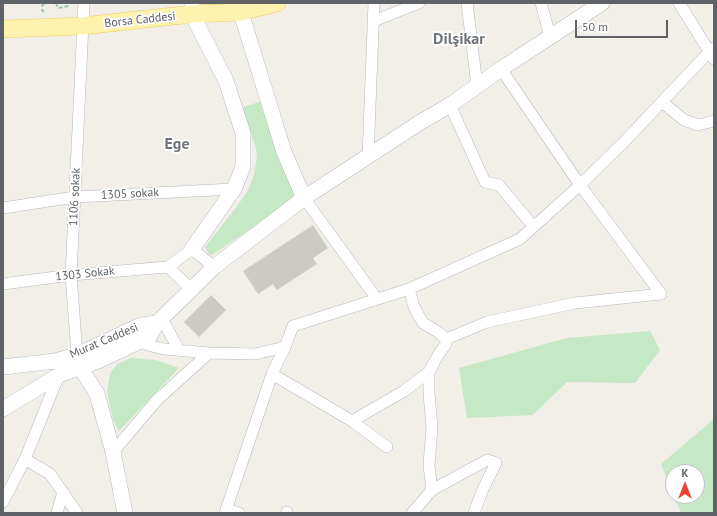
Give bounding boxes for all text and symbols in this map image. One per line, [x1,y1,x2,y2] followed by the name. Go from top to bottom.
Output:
[104,9,176,31] street label: Borsa Caddesi
[577,12,670,38] scale bar
[582,19,608,34] text: 50 m
[433,29,485,49] district label: Dilşikar
[164,134,190,154] district label: Ege
[66,168,84,226] street label: 1106 sokak
[101,185,159,203] street label: 1305 sokak
[55,264,115,284] street label: 1303 Sokak
[68,320,140,362] street label: Murat Caddesi
[665,464,705,504] north arrow
[682,466,688,480] text: K

